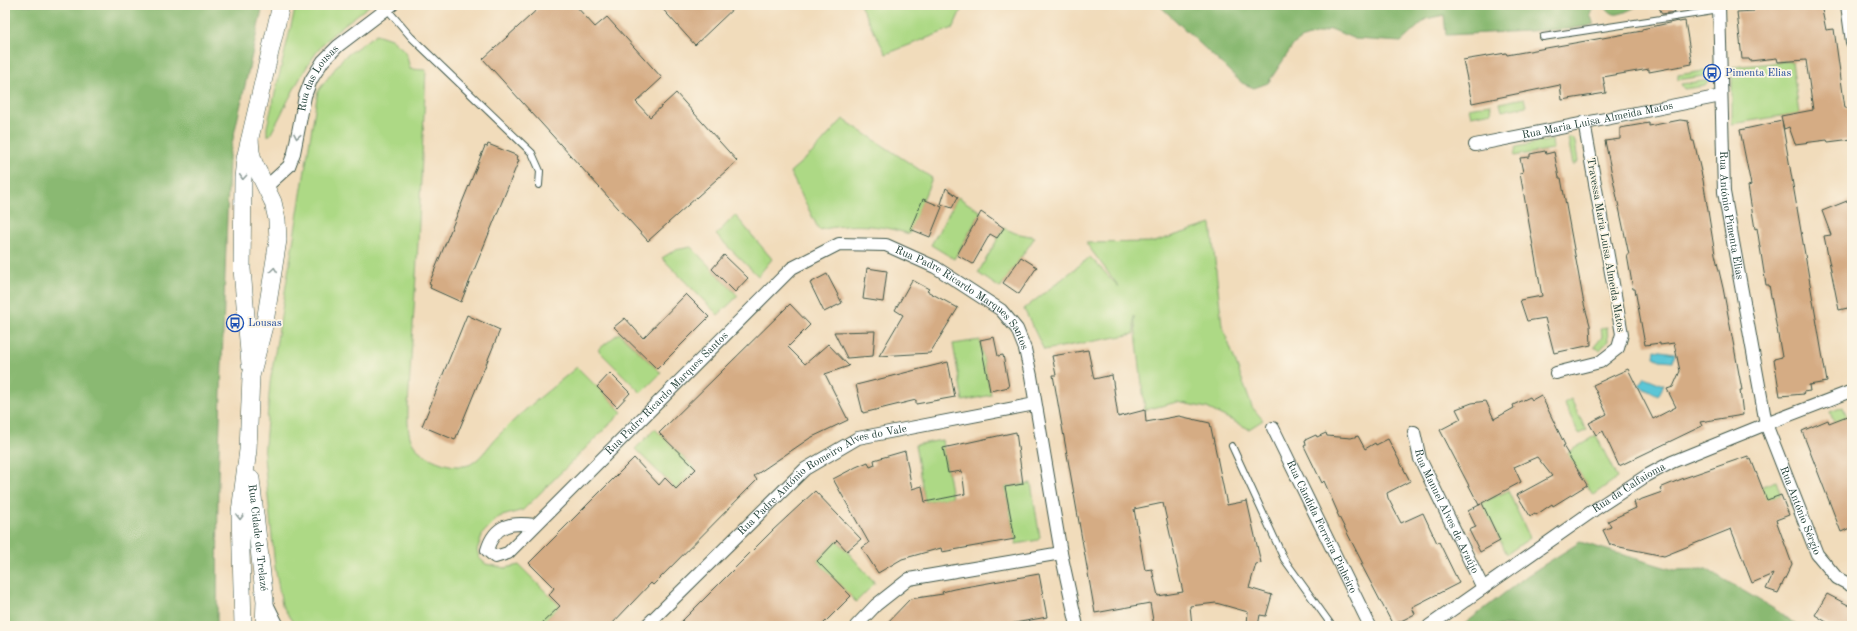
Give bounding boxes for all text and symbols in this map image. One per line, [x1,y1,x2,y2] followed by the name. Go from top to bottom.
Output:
[297,43,341,112] street label: Rua das Lousas
[1702,63,1722,83] bus stop icon: Pimenta Elias
[1725,68,1792,79] place label: Pimenta Elias
[1521,100,1674,141] street label: Rua Maria Luisa Almeida Matos
[293,133,302,139] one-way arrow
[1717,151,1745,281] street label: Rua António Pimenta Elias
[1584,157,1626,333] street label: Travessa Maria Luisa Almeida Matos
[239,174,248,180] one-way arrow
[893,244,1030,352] street label: Rua Padre Ricardo Marques Santos
[269,267,278,273] one-way arrow
[225,313,245,333] bus stop icon: Lousas
[248,318,282,329] place label: Lousas
[603,330,730,457] street label: Rua Padre Ricardo Marques Santos
[736,423,908,537] street label: Rua Padre António Romeiro Alves do Vale
[1412,448,1481,575] street label: Rua Manuel Alves de Araújo
[1284,459,1359,595] street label: Rua Cândida Ferreira Pinheiro
[1590,461,1668,515] street label: Rua da Calfaioma
[1778,465,1822,557] street label: Rua António Sérgio
[246,484,269,592] street label: Rua Cidade de Trelazé
[236,514,245,520] one-way arrow

